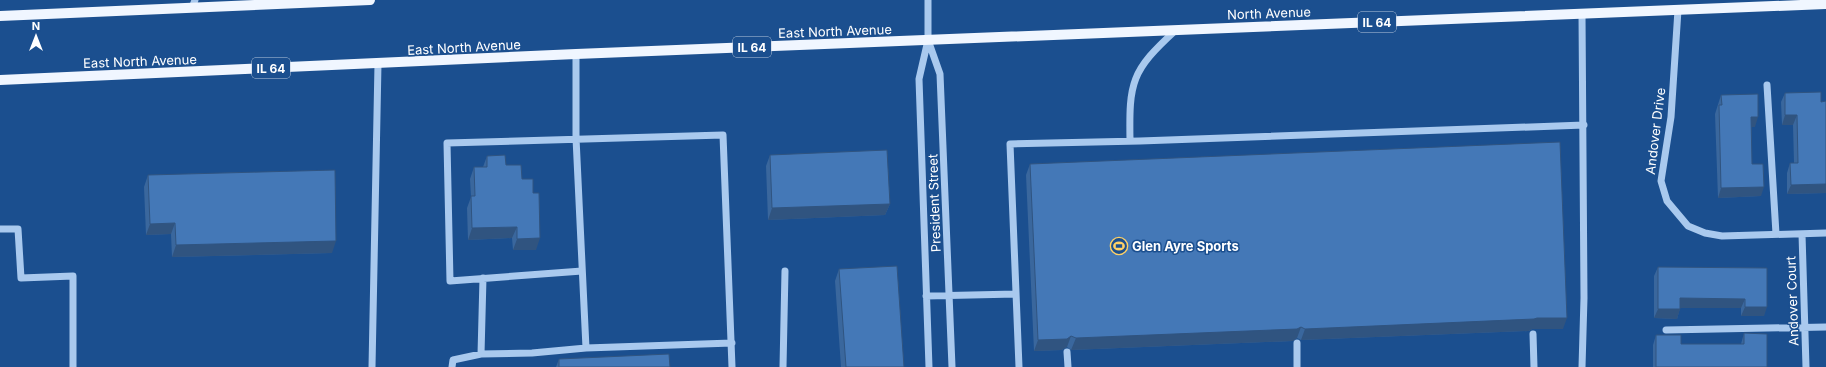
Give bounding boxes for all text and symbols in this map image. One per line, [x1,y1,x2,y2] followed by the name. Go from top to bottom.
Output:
[1227,4,1311,22] street label: North Avenue
[1358,12,1396,32] road number: IL 64
[16,16,56,56] north arrow
[32,19,40,33] text: N
[778,21,892,41] street label: East North Avenue
[407,36,521,58] street label: East North Avenue
[733,37,771,57] road number: IL 64
[83,51,197,71] street label: East North Avenue
[252,58,290,78] road number: IL 64
[1642,87,1668,175] street label: Andover Drive
[924,154,944,252] street label: President Street
[1109,236,1129,256] sports icon: Glen Ayre Sports
[1132,238,1239,254] place label: Glen Ayre Sports
[1782,256,1802,346] street label: Andover Court

